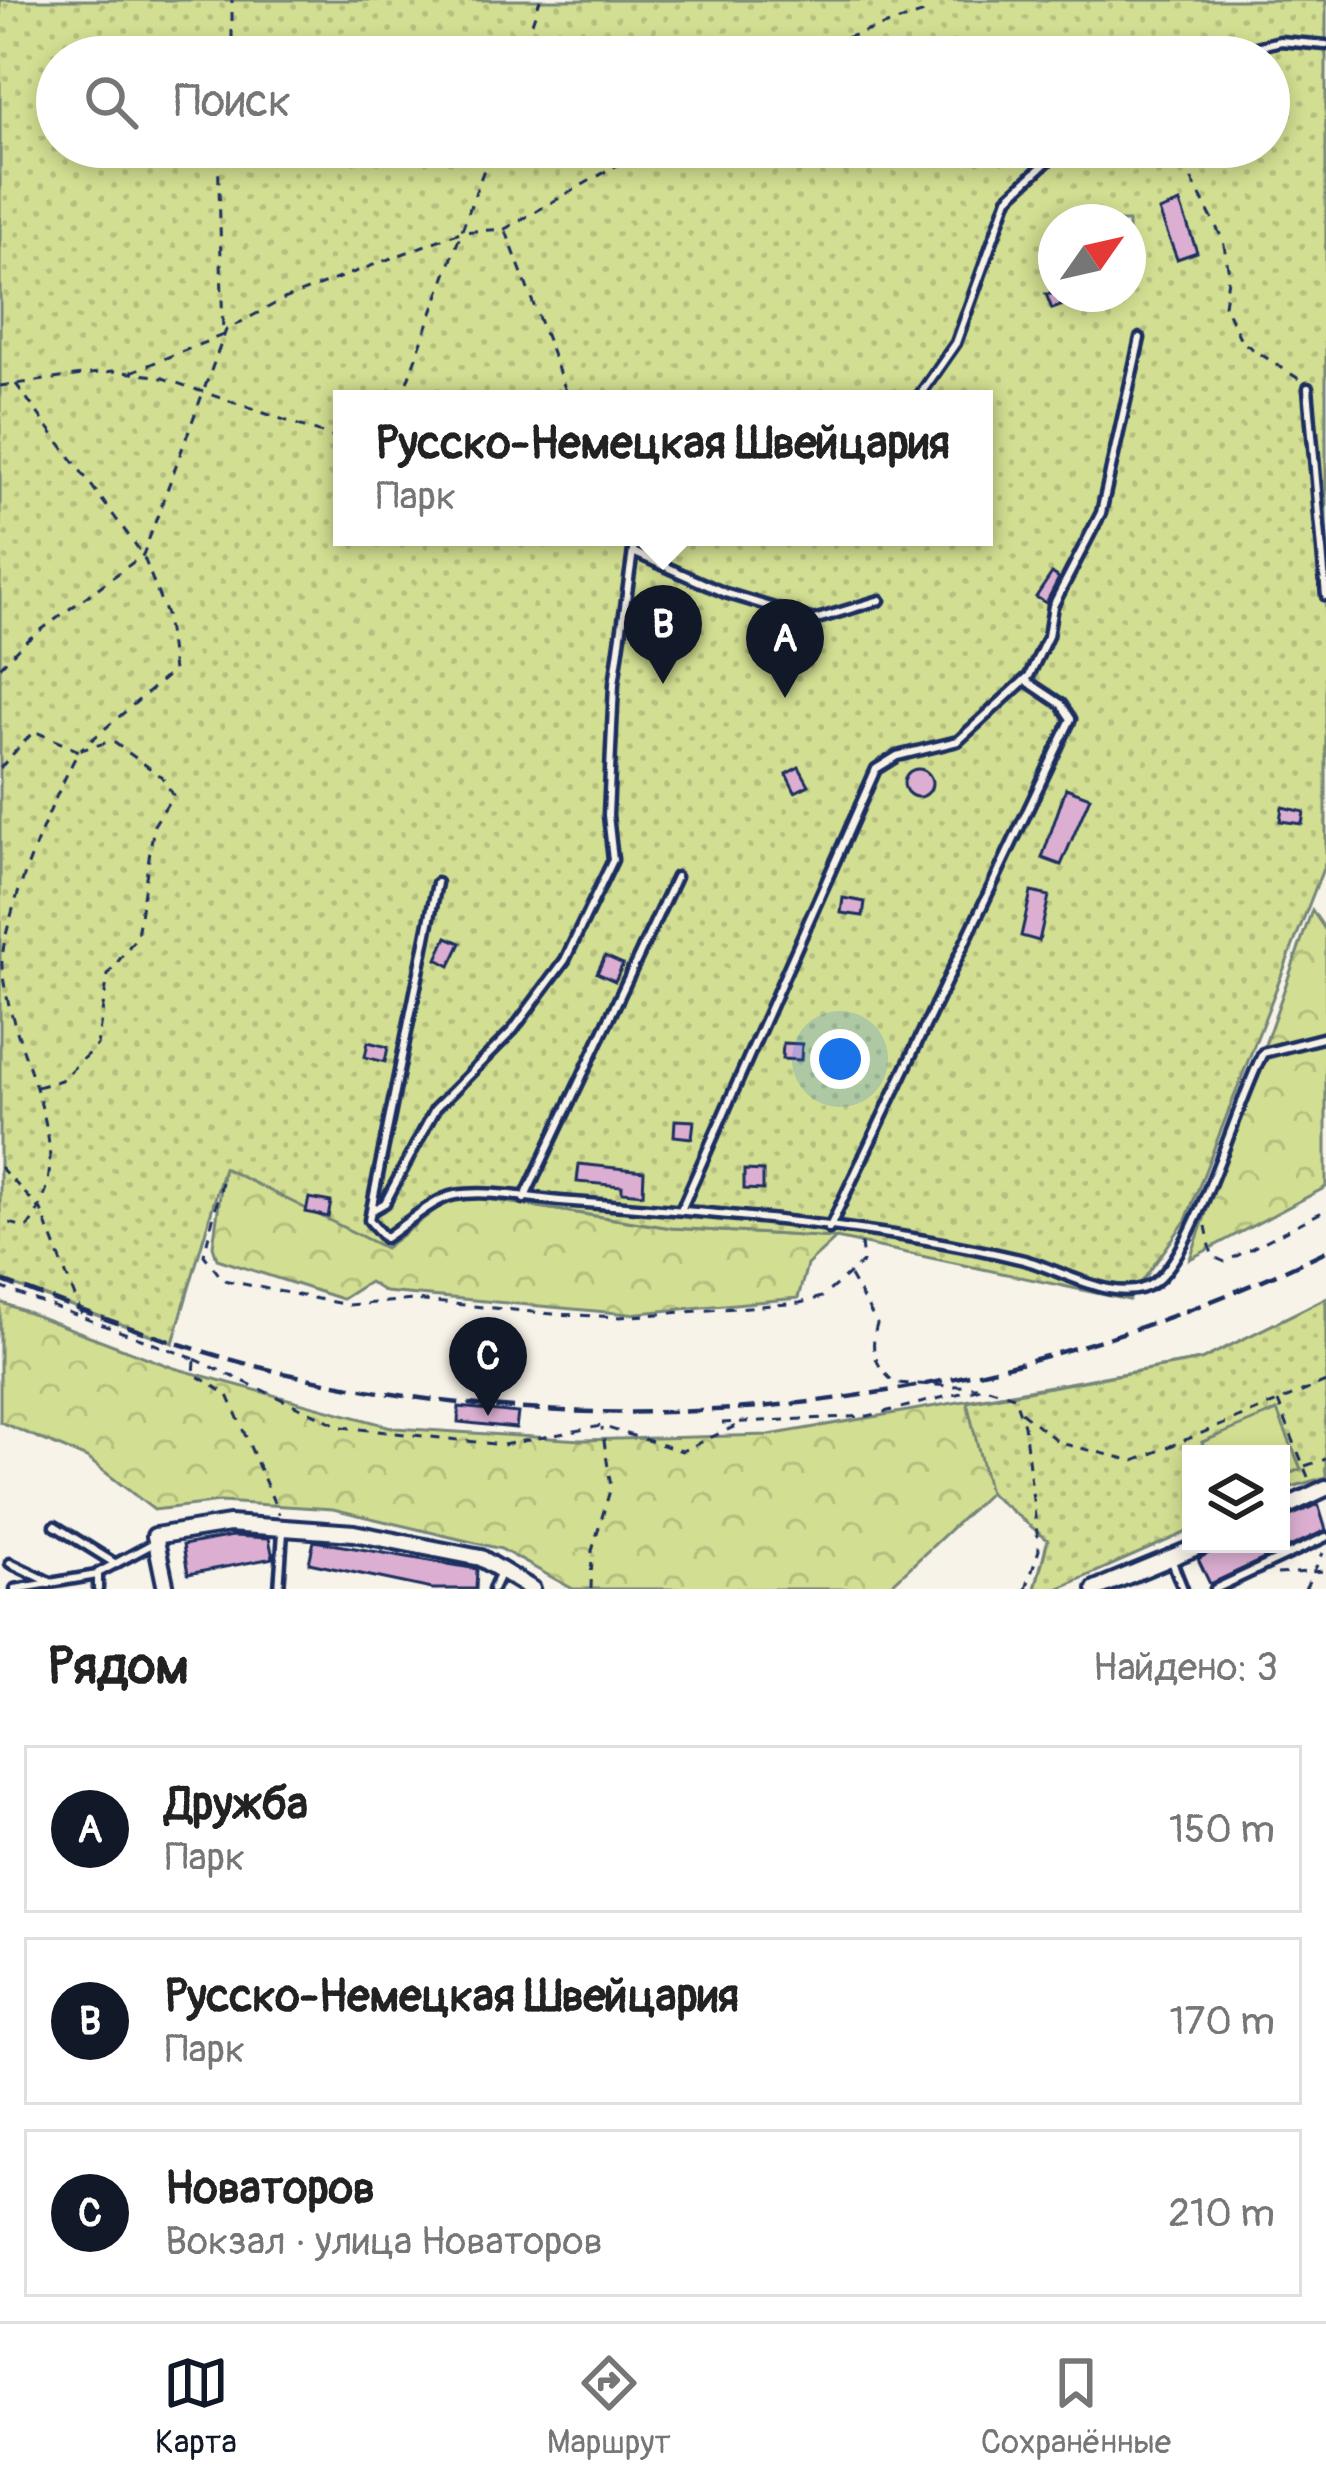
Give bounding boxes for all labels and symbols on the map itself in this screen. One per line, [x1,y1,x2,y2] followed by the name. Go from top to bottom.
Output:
[1038,204,1146,312] north arrow
[624,585,702,684] pin: B
[746,599,824,698] pin: A
[810,1029,870,1089] your location
[449,1317,527,1416] pin: C

